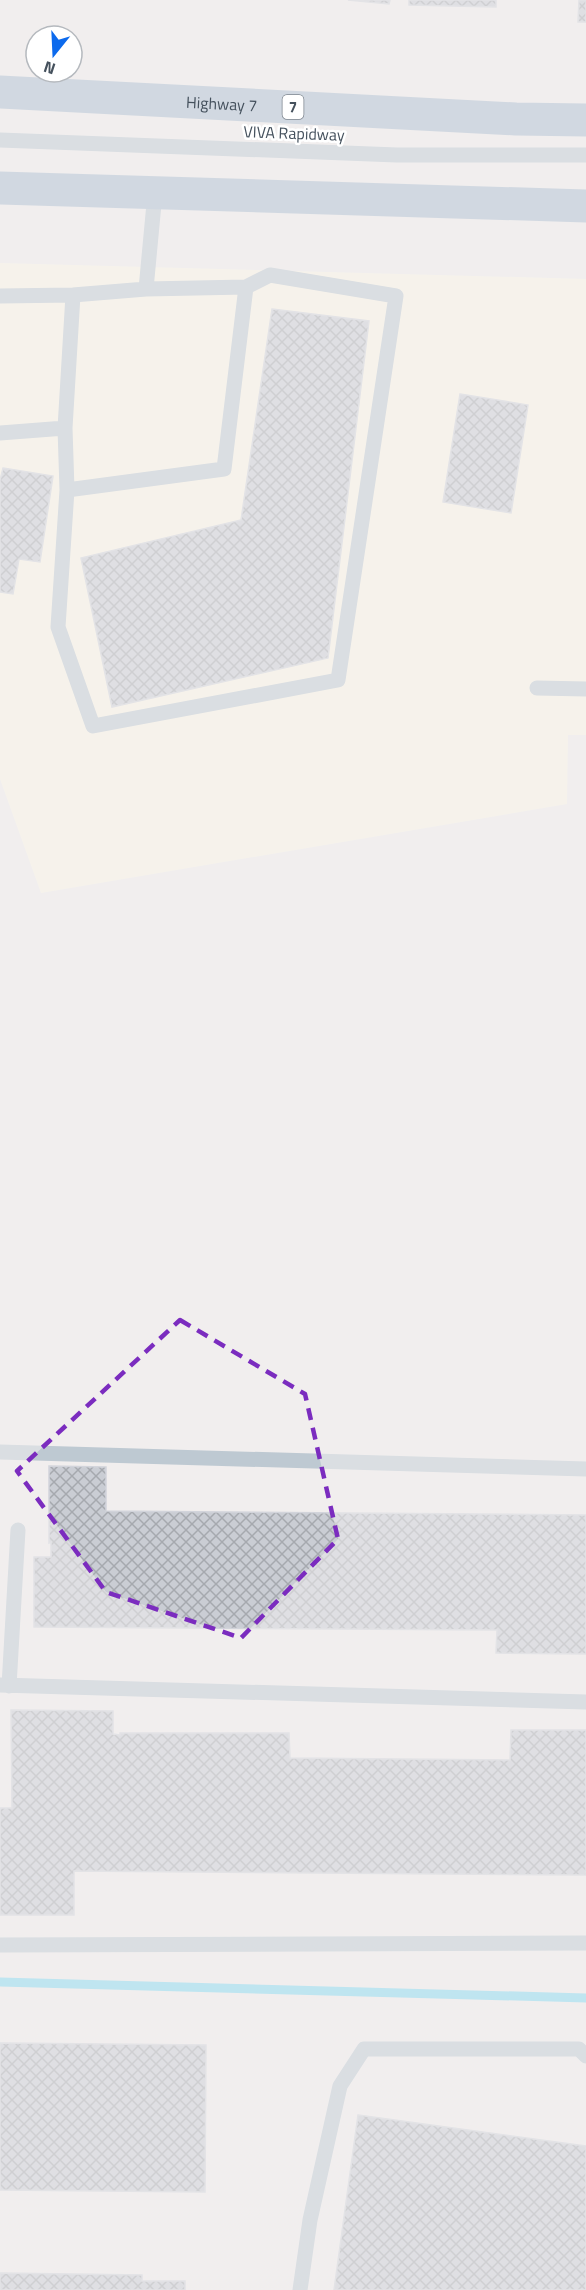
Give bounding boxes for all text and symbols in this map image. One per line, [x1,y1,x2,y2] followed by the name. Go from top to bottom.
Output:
[24,24,84,84] north arrow
[40,55,58,81] text: N
[185,90,258,117] street label: Highway 7
[282,95,304,119] road number: 7
[243,119,345,147] street label: VIVA Rapidway

